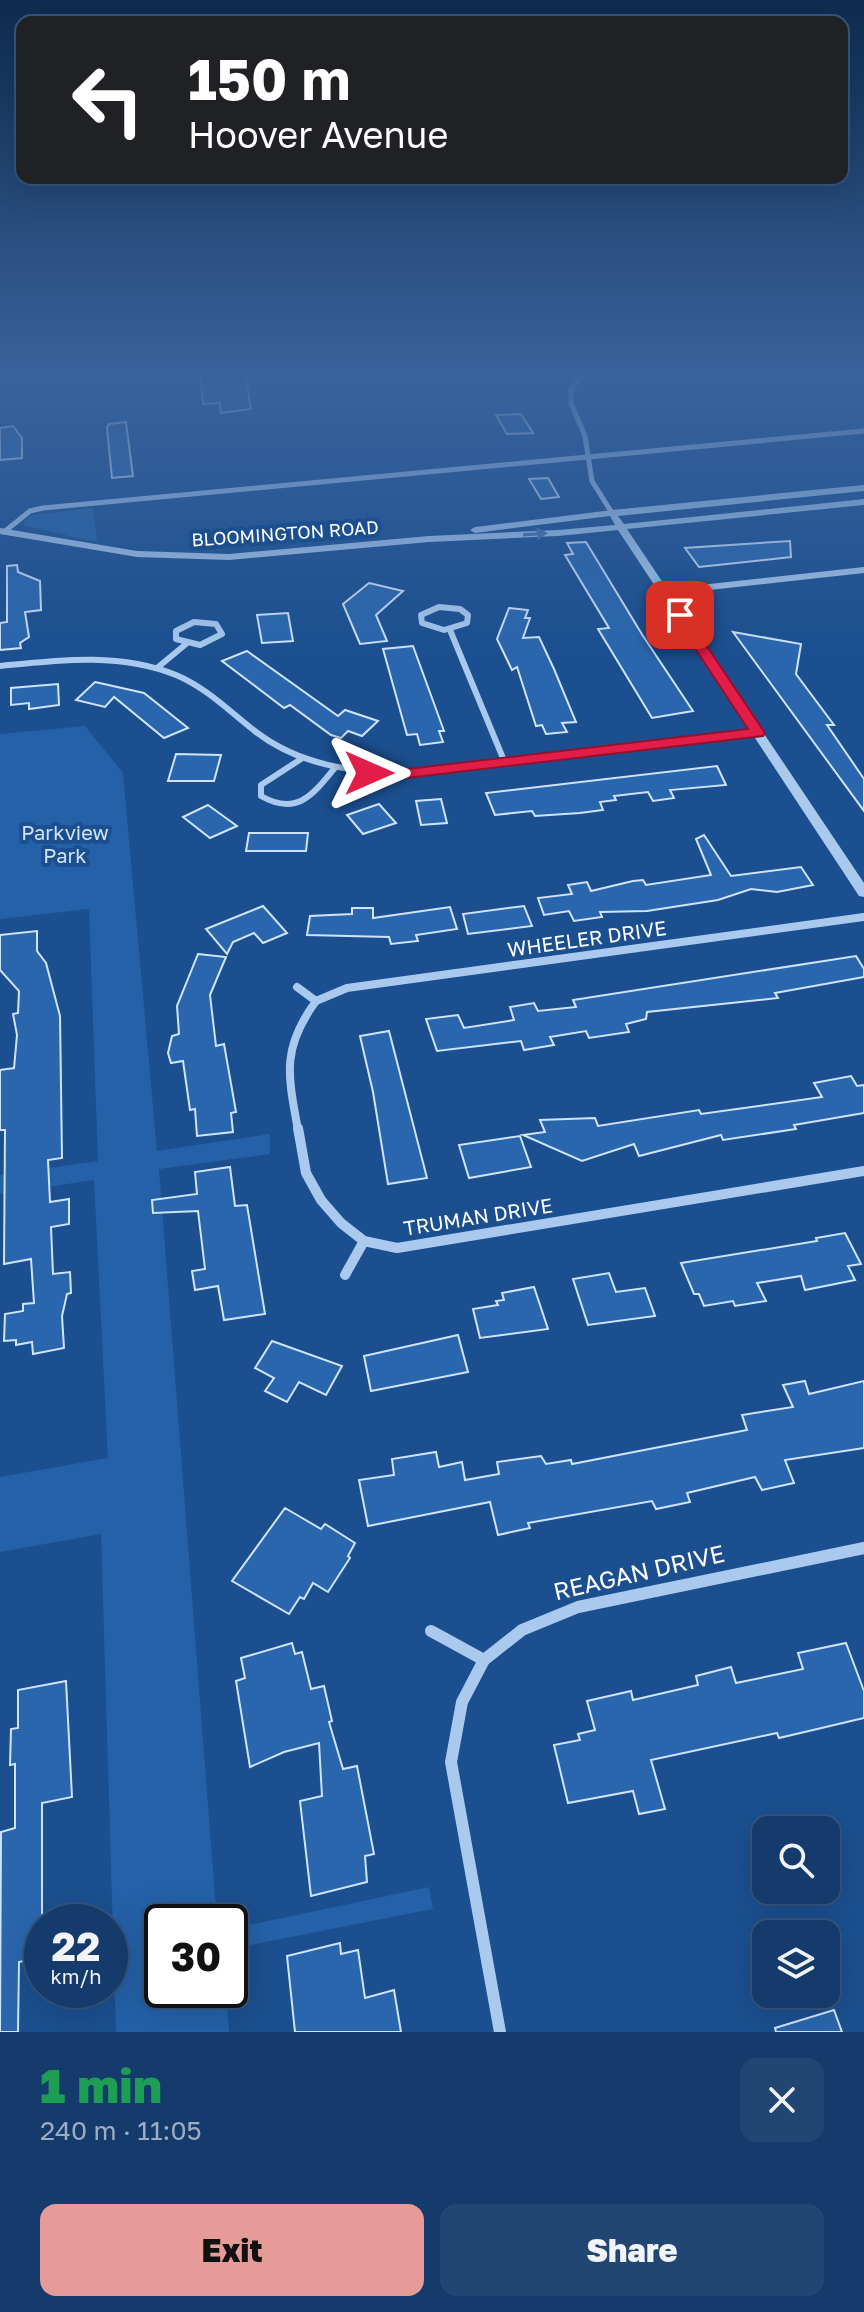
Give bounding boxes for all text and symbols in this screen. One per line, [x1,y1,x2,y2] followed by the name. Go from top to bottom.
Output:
[188,45,350,112] text: 150 m
[56,48,160,152] icon: left
[188,113,448,156] text: Hoover Avenue
[191,515,379,551] street label: BLOOMINGTON ROAD
[523,527,548,540] one-way arrow
[646,581,714,649] pin
[658,593,702,637] icon: arrive
[327,731,411,815] position arrow
[21,820,109,867] park label: Parkview Park
[506,915,668,961] street label: WHEELER DRIVE
[402,1192,554,1240] street label: TRUMAN DRIVE
[550,1538,727,1605] street label: REAGAN DRIVE
[752,1816,840,2008] map controls
[752,1816,840,1904] button: search
[144,1904,248,2008] speed limit sign: 30
[752,1920,840,2008] button: layers
[52,1922,100,1970] text: 22
[51,1964,101,1988] text: km/h
[40,2056,162,2114] text: 1 min
[740,2058,824,2142] button: close
[40,2115,202,2146] text: 240 m · 11:05
[40,2204,424,2296] button: Exit
[440,2204,824,2296] button: Share

